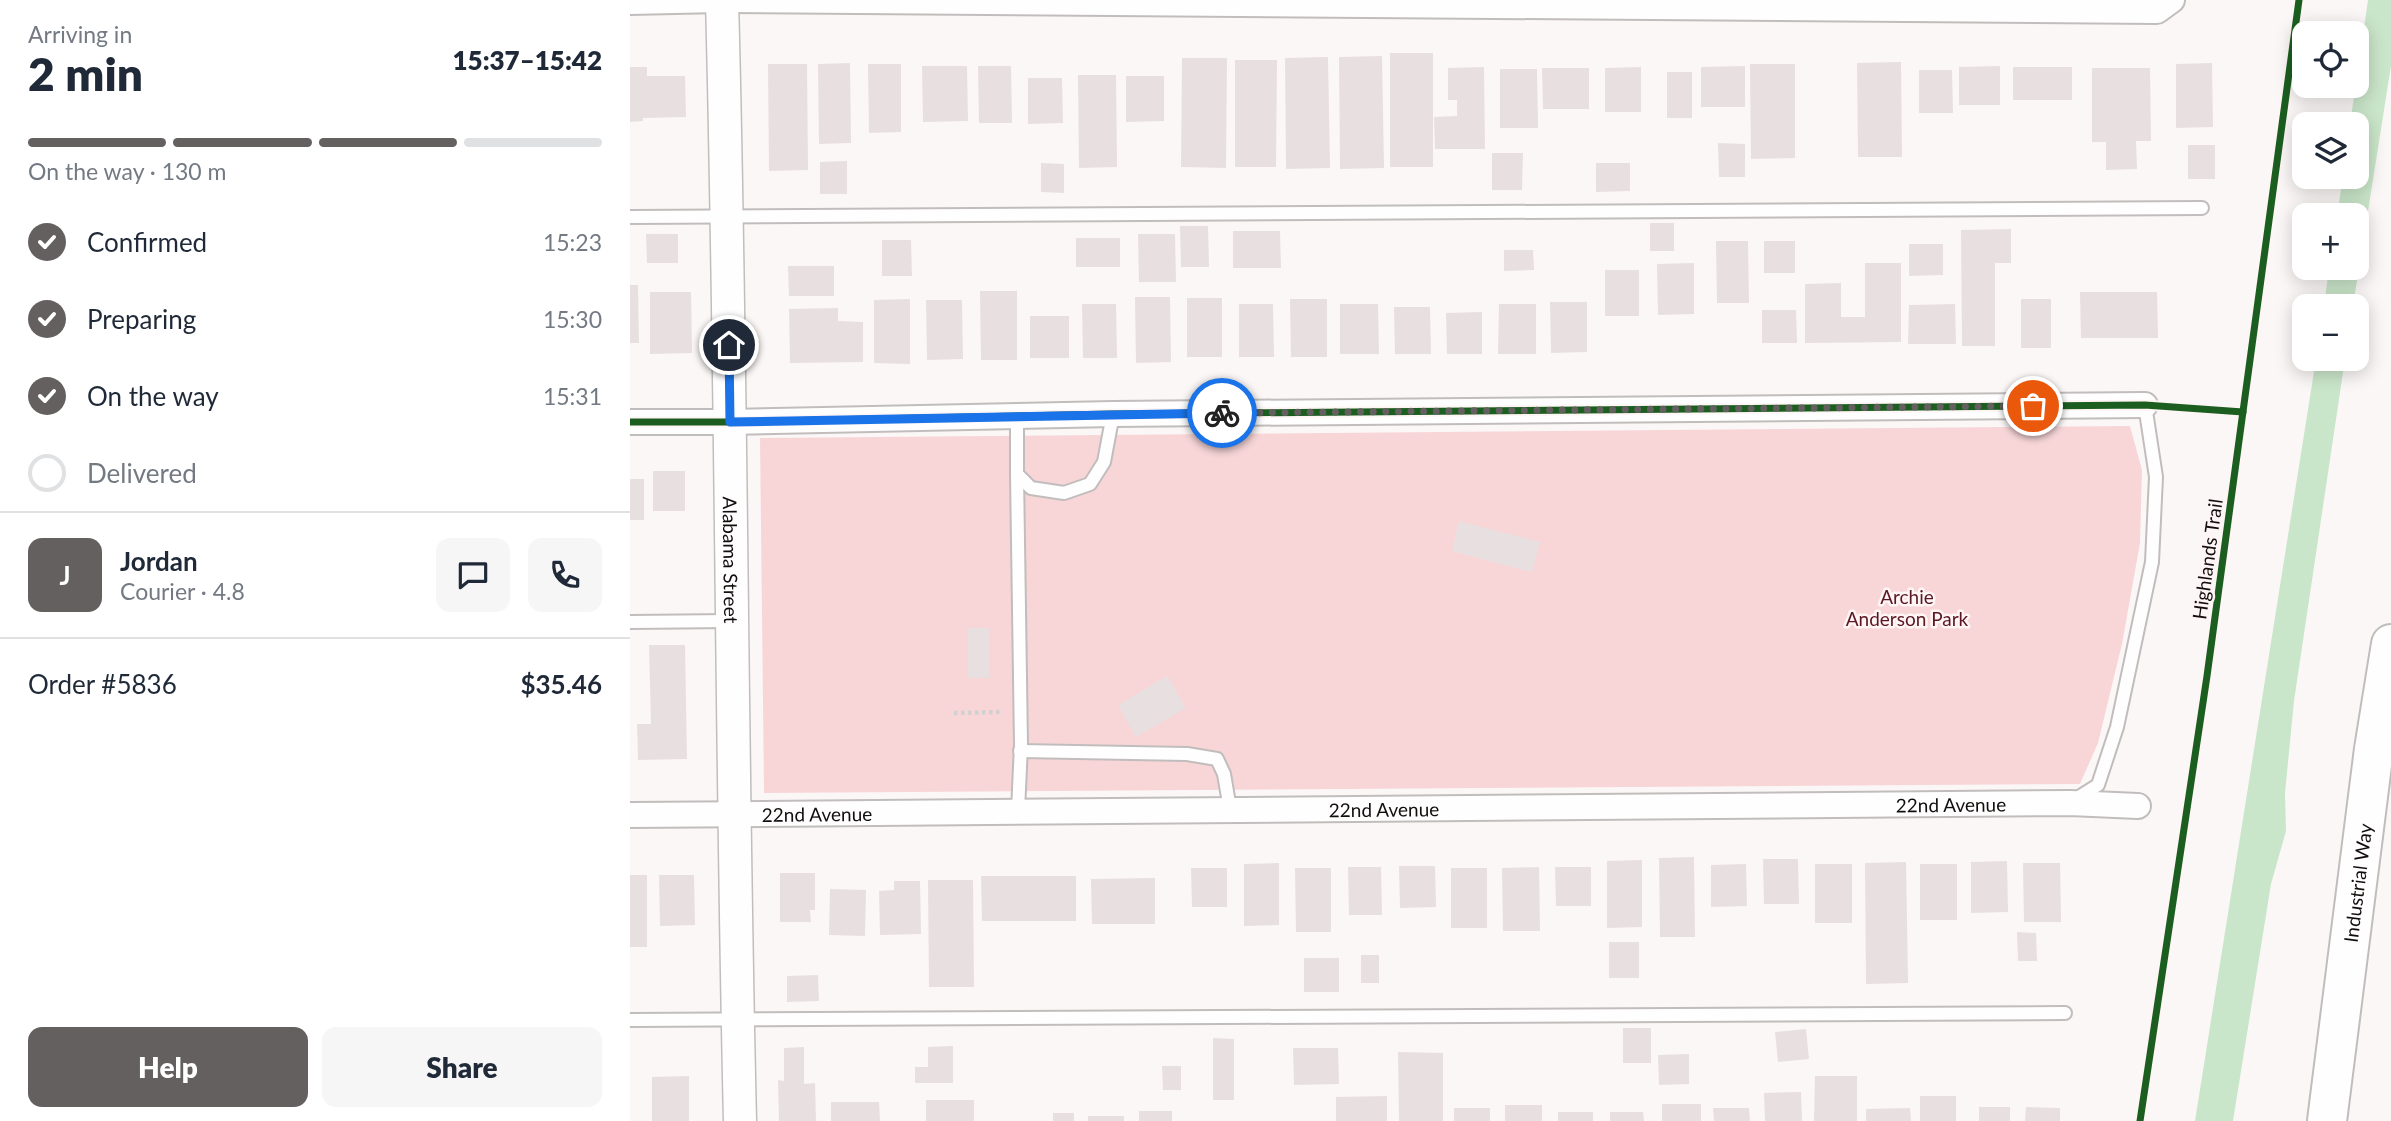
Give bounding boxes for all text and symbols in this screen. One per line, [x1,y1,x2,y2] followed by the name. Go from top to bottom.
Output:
[28,20,132,48] text: Arriving in
[2292,21,2369,371] map controls
[2292,21,2369,98] button: locate
[452,44,602,76] text: 15:37–15:42
[28,46,143,101] text: 2 min
[2292,112,2369,189] button: layers
[28,157,227,185] text: On the way · 130 m
[2292,203,2369,280] button: +
[28,223,66,261] icon: check
[87,226,207,258] text: Confirmed
[543,228,602,256] text: 15:23
[2292,294,2369,371] button: −
[28,300,66,338] icon: check
[87,303,196,335] text: Preparing
[543,305,602,333] text: 15:30
[699,315,759,375] pin
[710,326,748,364] icon: home
[2003,376,2063,436] pin
[28,377,66,415] icon: check
[1187,378,1257,448] courier
[87,380,219,412] text: On the way
[543,382,602,410] text: 15:31
[2014,387,2052,425] icon: bag
[1203,394,1241,432] icon: bike
[87,457,197,489] text: Delivered
[719,496,744,624] street label: Alabama Street
[2187,497,2227,621] street label: Highlands Trail
[436,538,510,612] button: chat
[528,538,602,612] button: phone
[120,545,198,577] text: Jordan
[59,559,71,591] text: J
[120,577,245,605] text: Courier · 4.8
[1846,585,1969,630] park label: Archie Anderson Park
[28,668,177,700] text: Order #5836
[520,668,602,700] text: $35.46
[1896,792,2006,816] street label: 22nd Avenue
[1329,797,1439,821] street label: 22nd Avenue
[762,801,872,825] street label: 22nd Avenue
[2338,822,2376,944] street label: Industrial Way
[28,1027,308,1107] button: Help
[322,1027,602,1107] button: Share

